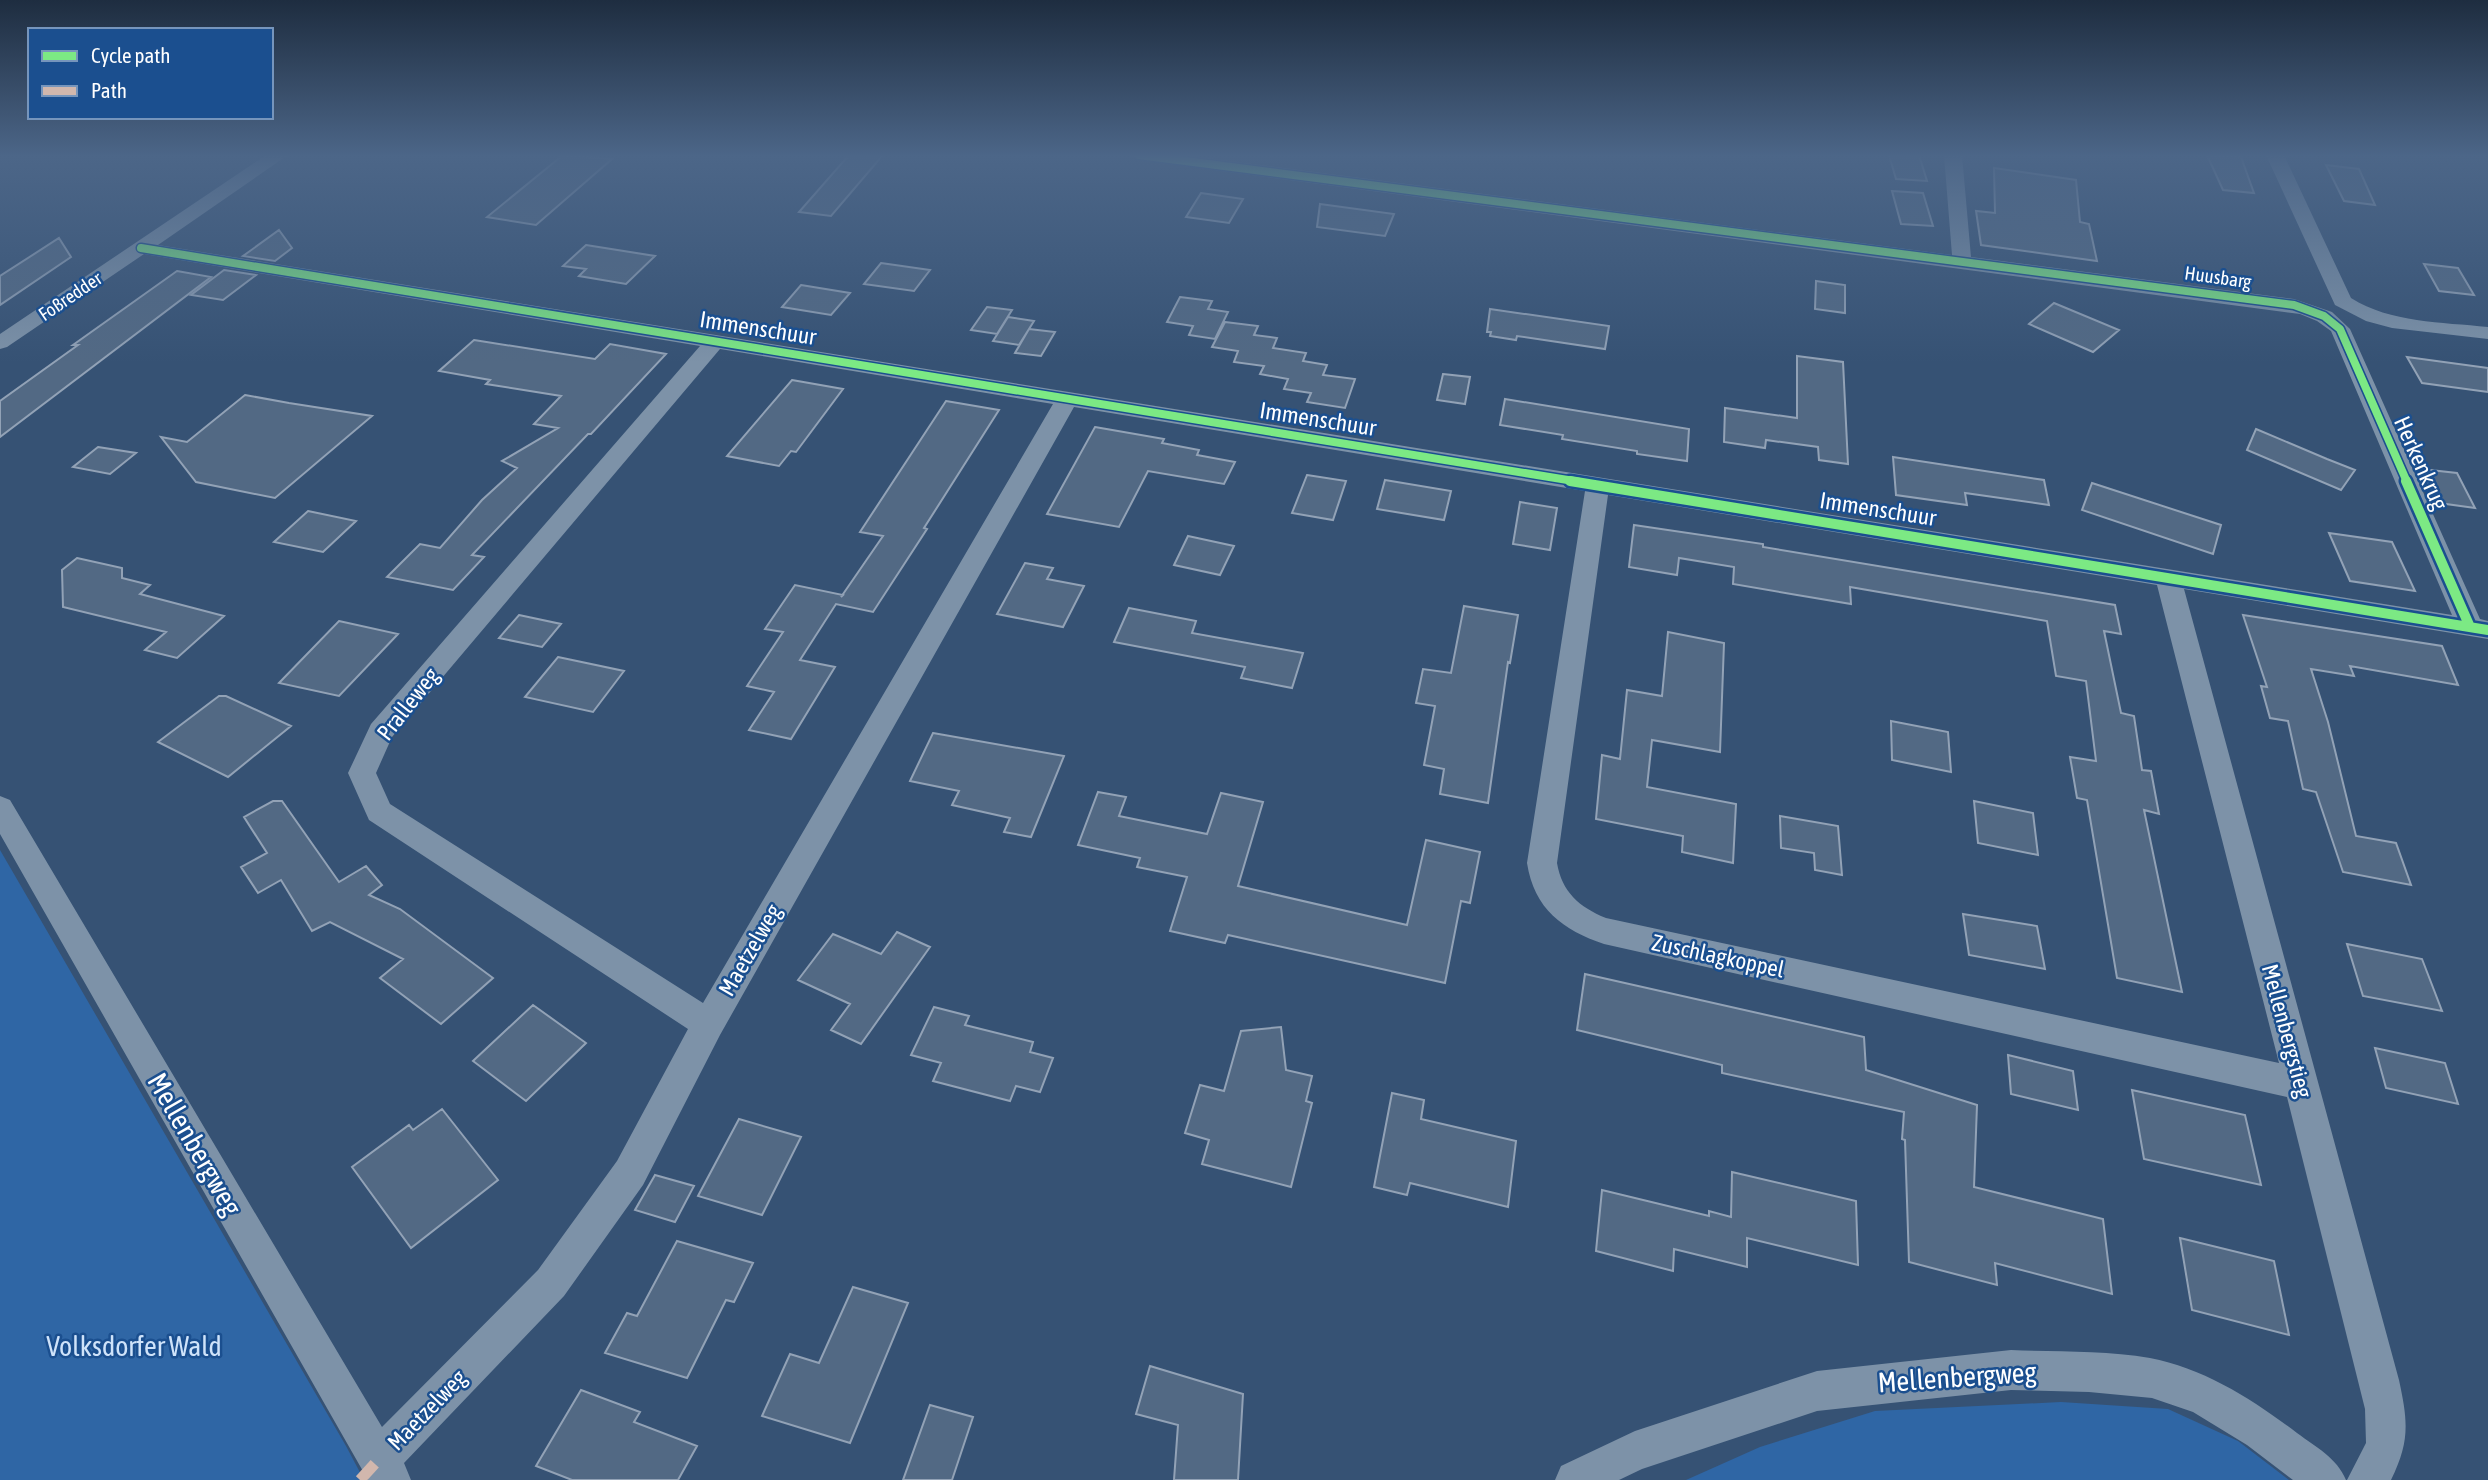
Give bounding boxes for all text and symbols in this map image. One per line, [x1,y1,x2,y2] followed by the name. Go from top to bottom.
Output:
[28,28,273,119] legend
[91,43,170,67] text: Cycle path
[91,78,127,102] text: Path
[2183,261,2254,293] street label: Huusbarg
[34,267,106,325] street label: Foßredder
[698,306,819,350] street label: Immenschuur
[1258,397,1379,441] street label: Immenschuur
[2389,412,2453,514] street label: Herkenkrug
[1818,487,1939,531] street label: Immenschuur
[372,663,444,745] street label: Pralleweg
[713,900,787,1000] street label: Maetzelweg
[1649,929,1787,983] street label: Zuschlagkoppel
[2257,961,2317,1101] street label: Mellenbergstieg
[141,1067,249,1221] street label: Mellenbergweg
[46,1330,222,1362] park label: Volksdorfer Wald
[1877,1355,2037,1399] street label: Mellenbergweg
[382,1364,472,1455] street label: Maetzelweg

